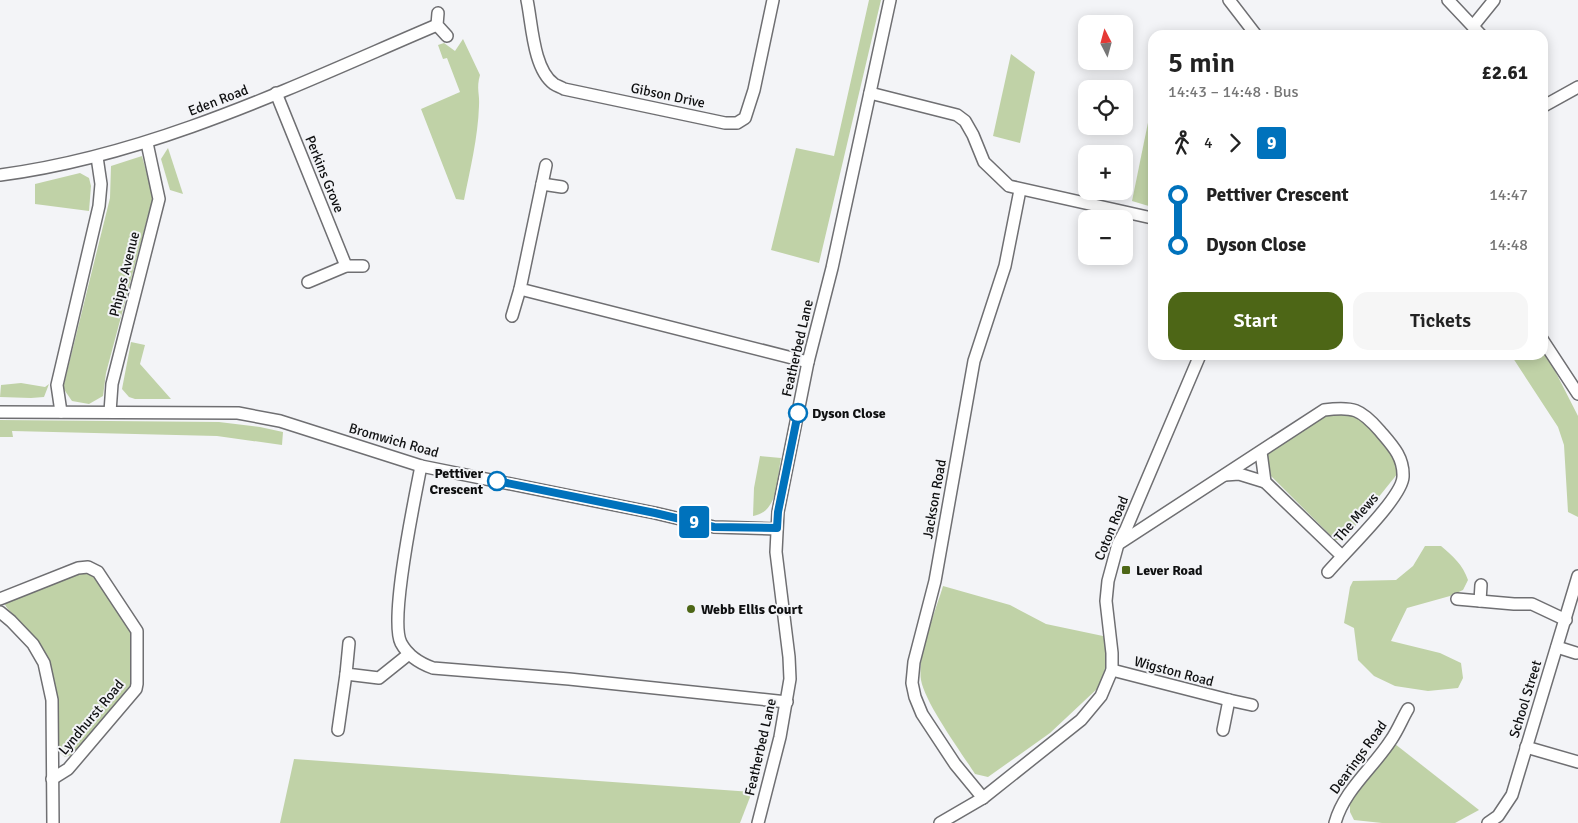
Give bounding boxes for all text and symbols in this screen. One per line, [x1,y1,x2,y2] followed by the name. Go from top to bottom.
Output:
[1078,15,1132,70] north arrow
[1078,15,1133,265] map controls
[1168,46,1235,80] text: 5 min
[1482,61,1528,85] text: £2.61
[629,79,707,112] street label: Gibson Drive
[1078,80,1133,135] button: locate
[186,81,251,120] street label: Eden Road
[1168,82,1299,102] text: 14:43 – 14:48 · Bus
[1168,129,1196,157] icon: walk
[1221,129,1249,157] icon: forward
[1267,132,1276,154] text: 9
[301,133,348,215] street label: Perkins Grove
[1204,133,1213,153] text: 4
[1078,145,1133,200] button: +
[1206,183,1349,207] text: Pettiver Crescent
[1489,185,1528,205] text: 14:47
[1078,210,1133,265] button: −
[106,230,143,318] street label: Phipps Avenue
[1206,233,1306,257] text: Dyson Close
[1489,235,1528,255] text: 14:48
[1168,292,1343,350] button: Start
[1353,292,1528,350] button: Tickets
[778,298,817,398] street label: Featherbed Lane
[788,403,808,423] marker: Dyson Close
[812,405,886,422] place label: Dyson Close
[347,420,441,461] street label: Bromwich Road
[919,458,950,540] street label: Jackson Road
[430,465,484,498] place label: Pettiver Crescent
[487,471,507,491] marker: Pettiver Crescent
[1331,489,1382,545] street label: The Mews
[1091,493,1132,563] street label: Coton Road
[678,506,710,538] line badge: 9
[689,511,699,533] text: 9
[1136,562,1203,579] place label: Lever Road
[1120,564,1132,576] marker: Lever Road
[701,601,804,618] place label: Webb Ellis Court
[685,603,697,615] marker: Webb Ellis Court
[1132,653,1216,690] street label: Wigston Road
[1506,658,1545,740] street label: School Street
[55,676,128,758] street label: Lyndhurst Road
[741,697,780,797] street label: Featherbed Lane
[1326,717,1391,797] street label: Dearings Road

